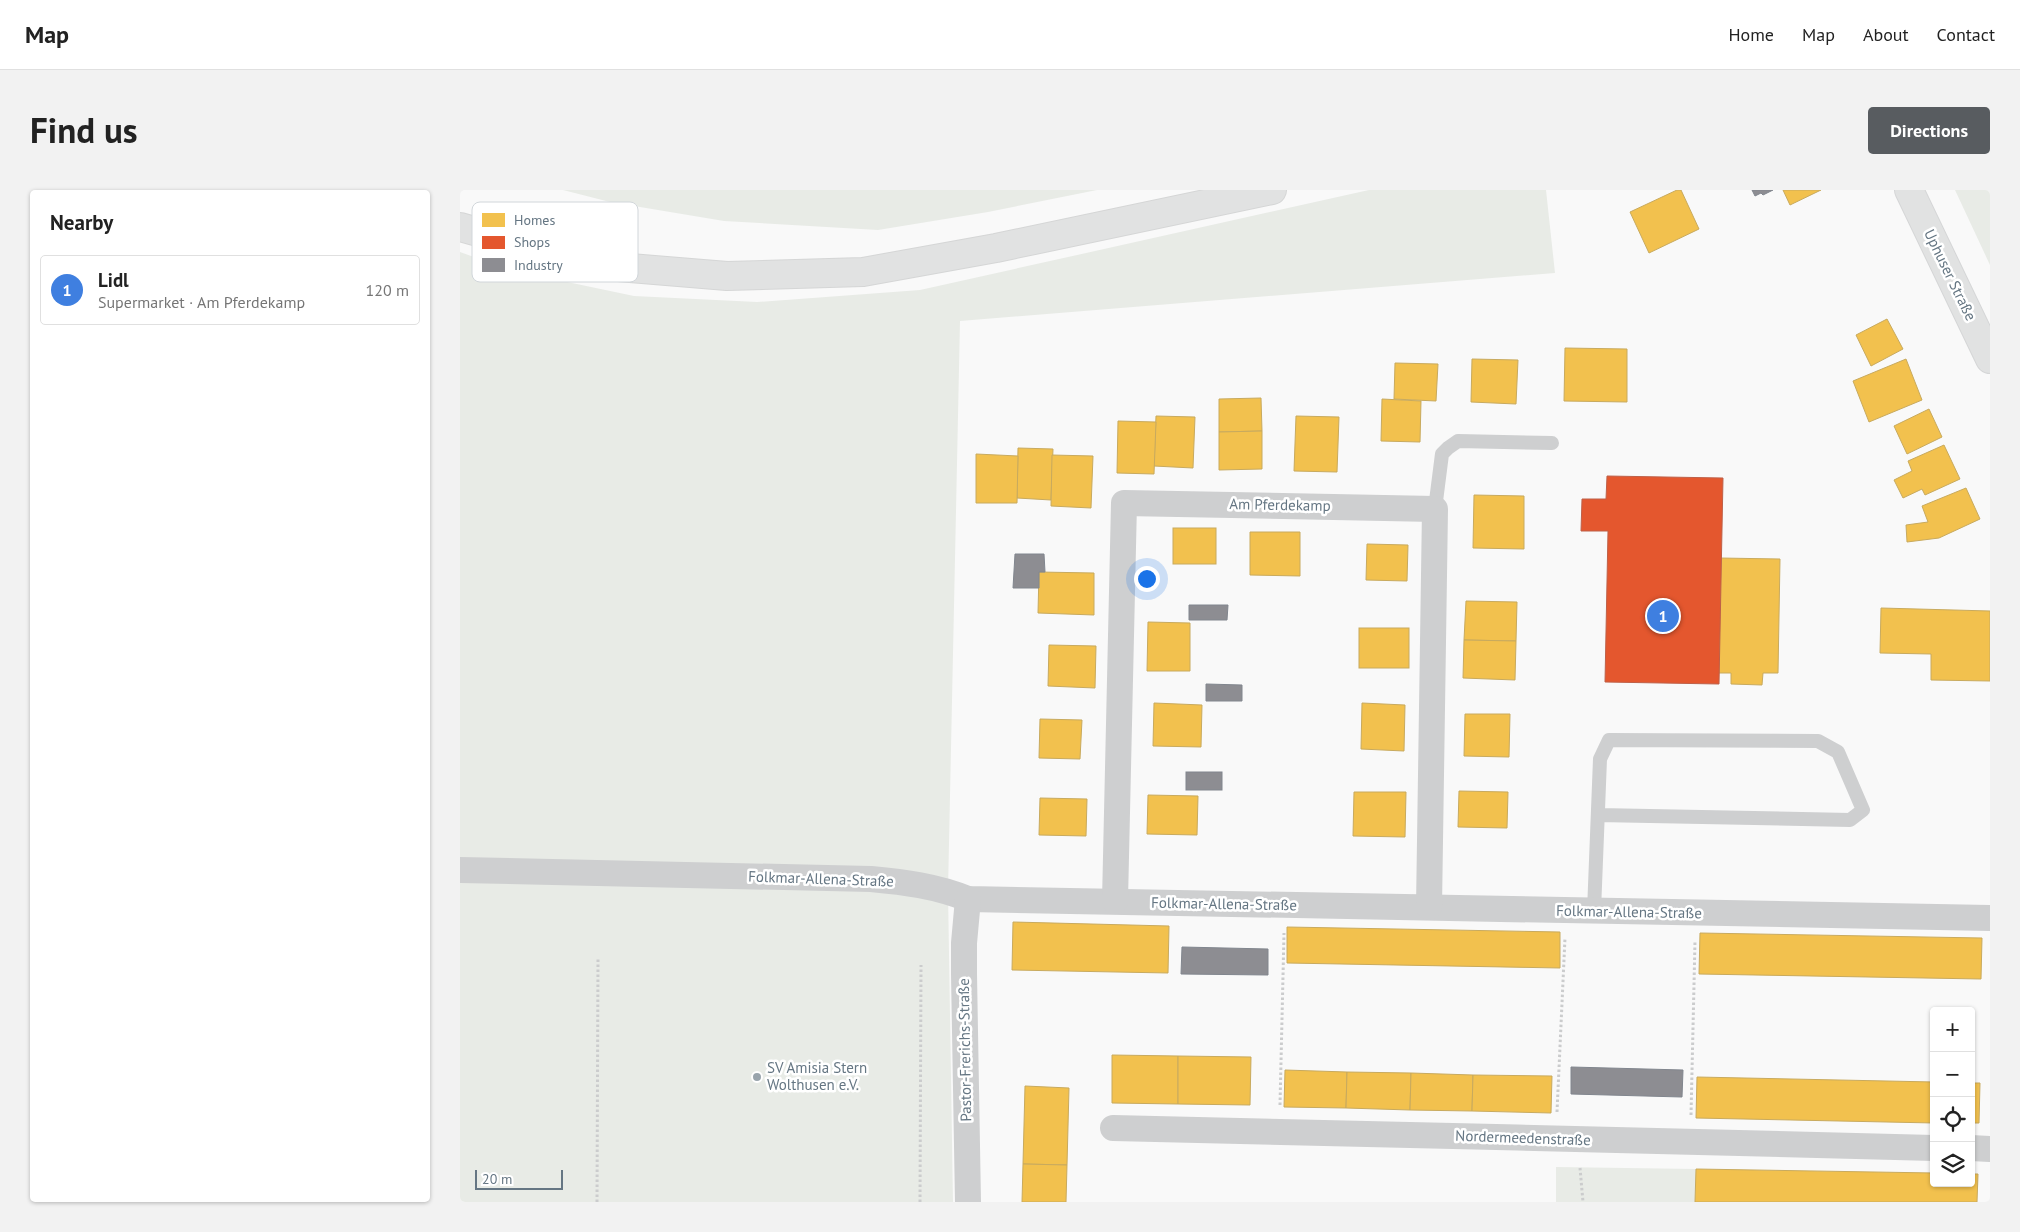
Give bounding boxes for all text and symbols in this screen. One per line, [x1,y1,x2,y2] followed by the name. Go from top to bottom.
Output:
[25,19,69,50] text: Map
[1728,23,1774,46] text: Home
[1802,23,1835,46] text: Map
[1863,23,1909,46] text: About
[1937,23,1995,46] text: Contact
[30,107,138,153] text: Find us
[1868,107,1990,154] button: Directions
[472,202,638,282] legend
[50,209,113,236] text: Nearby
[514,211,555,229] text: Homes
[1920,226,1981,324] street label: Uphuser Straße
[514,233,550,251] text: Shops
[514,256,563,274] text: Industry
[98,268,129,292] text: Lidl
[62,280,72,300] text: 1
[366,280,409,300] text: 120 m
[98,292,305,312] text: Supermarket · Am Pferdekamp
[1229,494,1331,515] street label: Am Pferdekamp
[1134,566,1160,592] your location
[1647,597,1679,635] pin: 1
[748,866,894,891] street label: Folkmar-Allena-Straße
[1151,893,1297,914] street label: Folkmar-Allena-Straße
[1556,901,1702,922] street label: Folkmar-Allena-Straße
[954,978,975,1122] street label: Pastor-Frerichs-Straße
[1930,1007,1975,1187] map controls
[1930,1007,1975,1052] button: +
[1930,1052,1975,1097] button: −
[767,1058,867,1094] place label: SV Amisia Stern Wolthusen e.V.
[751,1071,763,1083] marker: SV Amisia Stern Wolthusen e.V.
[1930,1097,1975,1142] button: locate
[1455,1126,1591,1149] street label: Nordermeedenstraße
[1930,1142,1975,1187] button: layers
[475,1167,562,1190] scale bar
[482,1170,512,1188] text: 20 m

